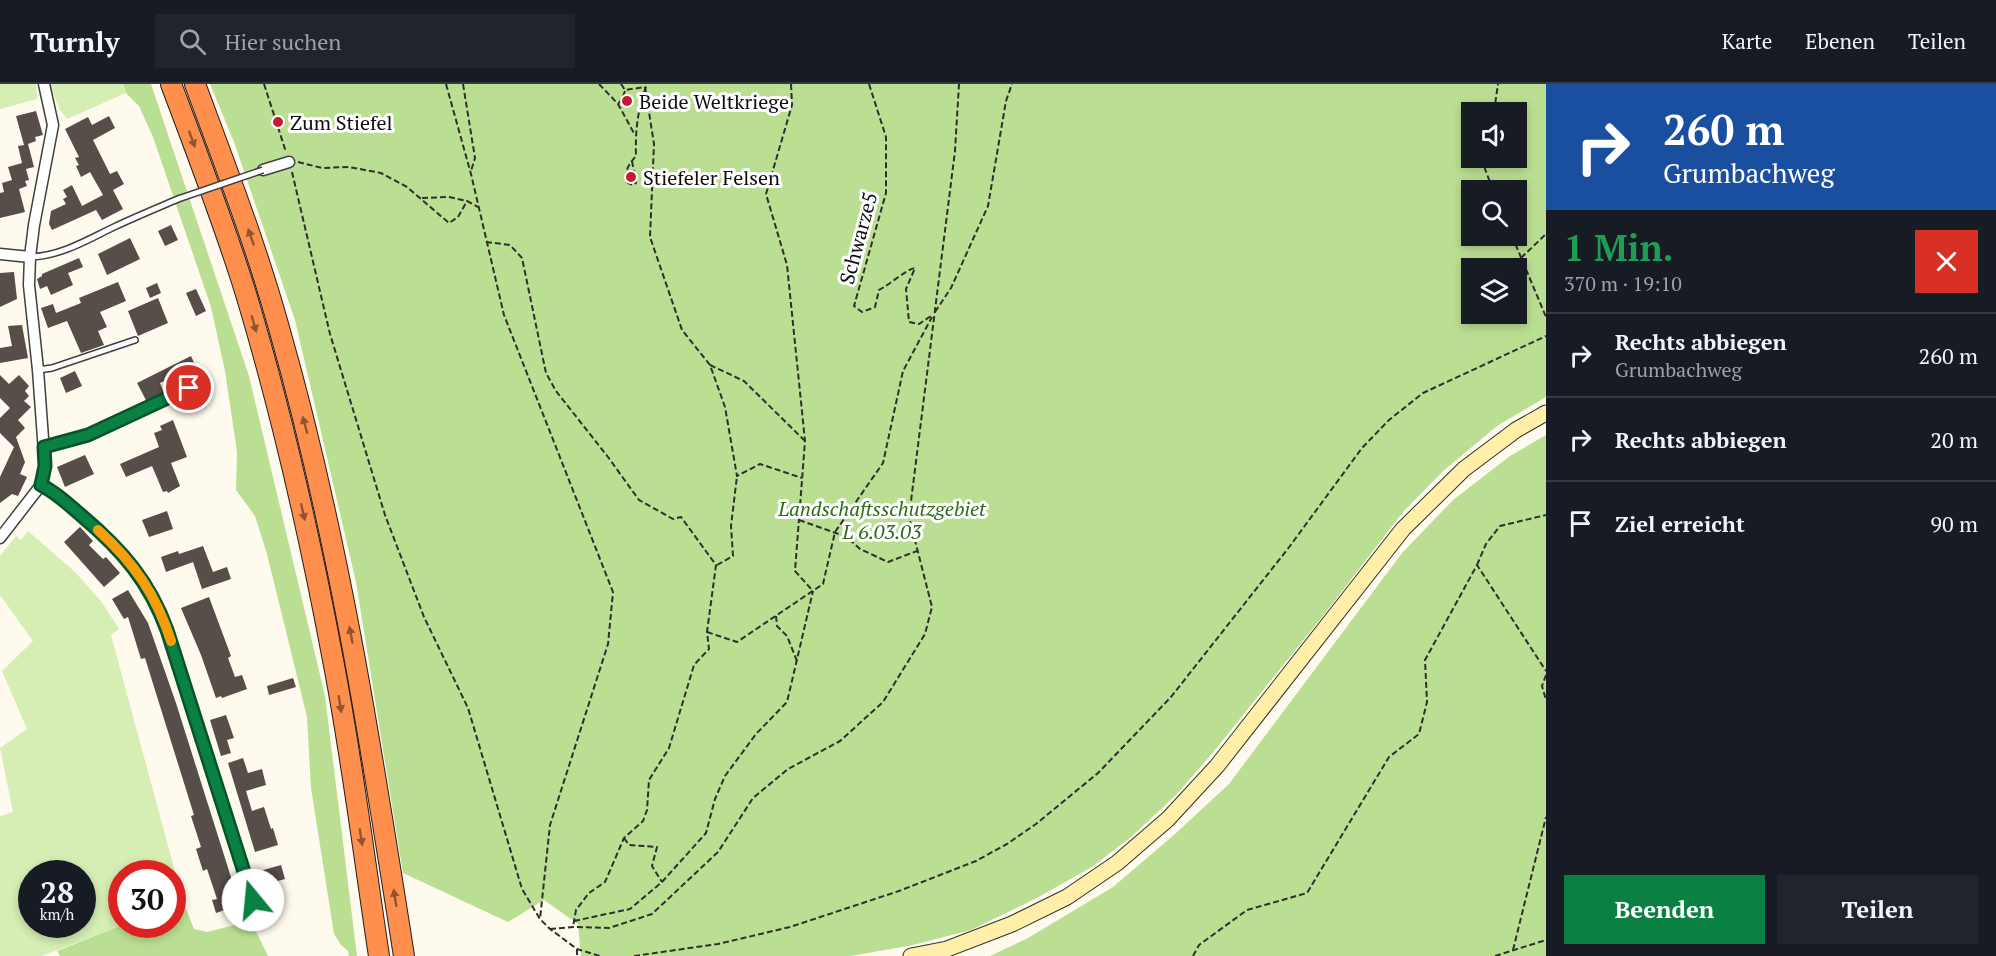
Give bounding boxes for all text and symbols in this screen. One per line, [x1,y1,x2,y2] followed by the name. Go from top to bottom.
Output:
[155,14,575,68] search box
[30,23,119,60] text: Turnly
[176,25,209,58] icon: search
[224,27,341,56] text: Hier suchen
[1722,27,1772,55] text: Karte
[1805,27,1875,55] text: Ebenen
[1908,27,1966,55] text: Teilen
[639,88,789,115] place label: Beide Weltkriege
[620,94,634,108] marker: Beide Weltkriege
[1663,101,1784,157] text: 260 m
[1461,102,1527,324] map controls
[1461,102,1527,168] button: sound
[1564,108,1642,186] icon: right
[290,109,393,136] place label: Zum Stiefel
[271,115,285,129] marker: Zum Stiefel
[187,130,197,148] one-way arrow
[1663,155,1835,191] text: Grumbachweg
[643,164,780,191] place label: Stiefeler Felsen
[624,170,638,184] marker: Stiefeler Felsen
[1461,180,1527,246] button: search
[833,189,883,287] street label: Schwarze5
[1564,224,1673,271] text: 1 Min.
[246,228,256,246] one-way arrow
[1915,230,1978,293] button: close
[1461,258,1527,324] button: layers
[1564,270,1682,297] text: 370 m · 19:10
[250,315,259,333] one-way arrow
[1615,327,1787,356] text: Rechts abbiegen
[1564,339,1597,372] icon: right
[1918,341,1978,370] text: 260 m
[1615,356,1742,383] text: Grumbachweg
[163,362,214,413] pin
[172,371,205,404] icon: arrive
[300,415,309,433] one-way arrow
[1564,423,1597,456] icon: right
[1615,425,1787,454] text: Rechts abbiegen
[1930,425,1978,454] text: 20 m
[777,495,987,545] park label: Landschaftsschutzgebiet L 6.03.03
[298,503,308,522] one-way arrow
[1564,507,1597,540] icon: arrive
[1615,509,1745,538] text: Ziel erreicht
[1930,509,1978,538] text: 90 m
[346,626,355,645] one-way arrow
[336,694,345,713] one-way arrow
[357,828,366,847] one-way arrow
[108,860,186,938] speed limit sign: 30
[221,868,285,932] position arrow
[40,872,74,912] text: 28
[1564,875,1765,944] button: Beenden
[1777,875,1978,944] button: Teilen
[391,889,400,908] one-way arrow
[40,904,74,924] text: km/h

